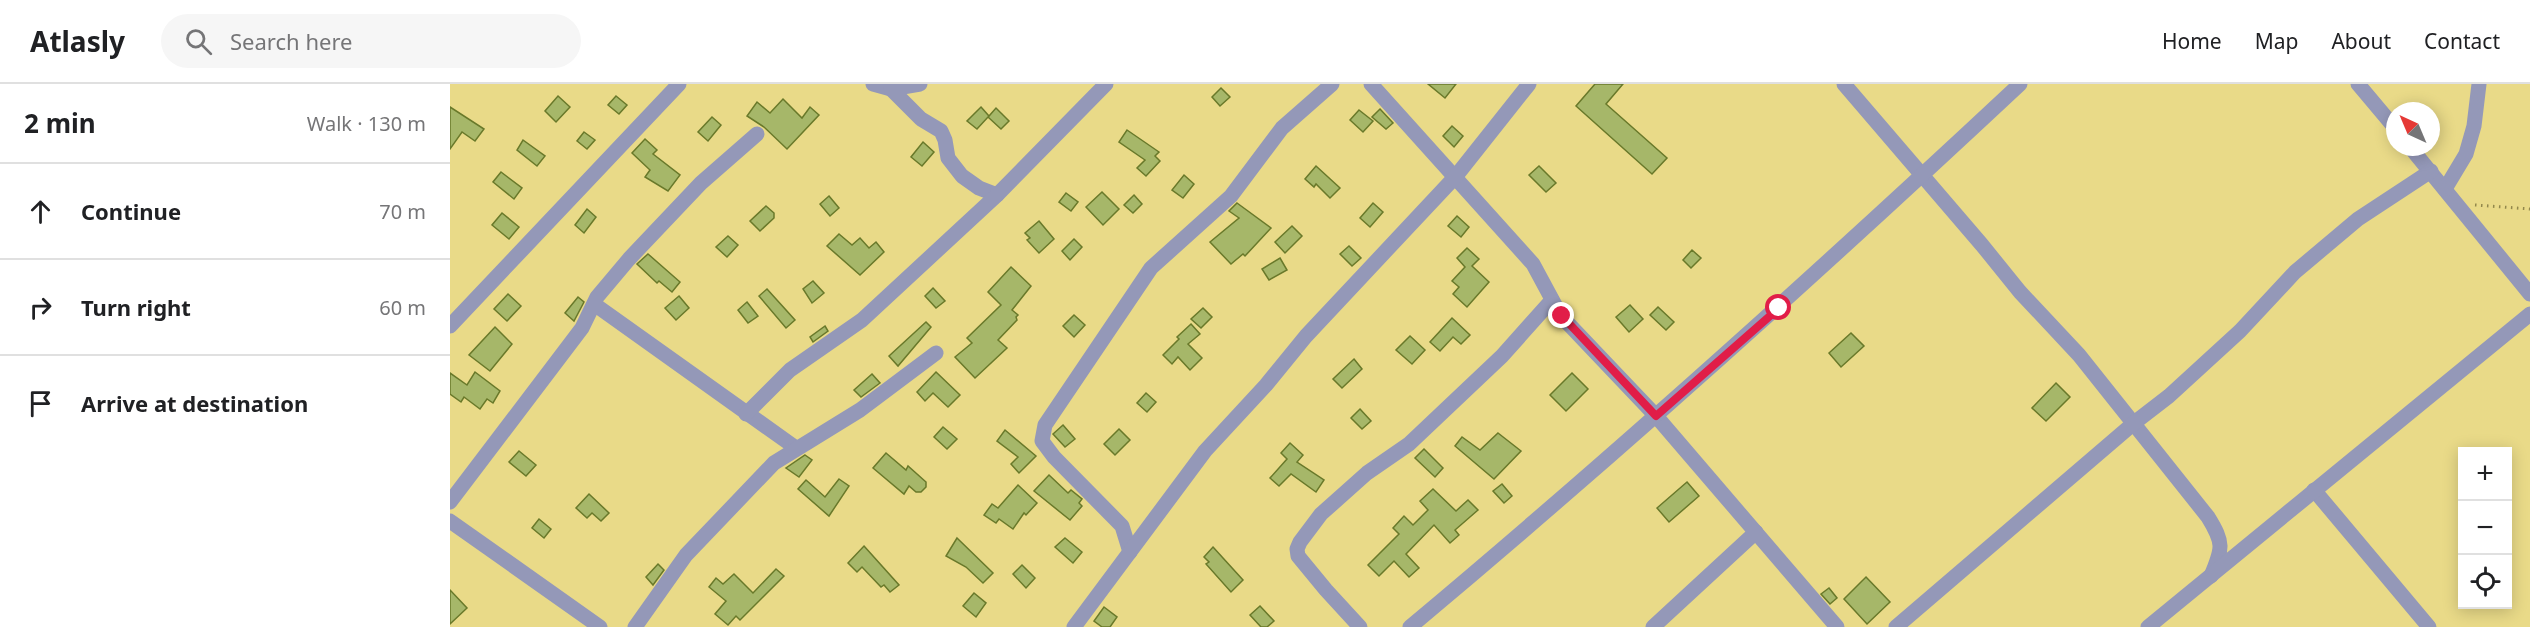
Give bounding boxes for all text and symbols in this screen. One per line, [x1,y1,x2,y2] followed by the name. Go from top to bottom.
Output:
[161,14,581,68] search box
[30,22,125,60] text: Atlasly
[182,25,215,58] icon: search
[230,26,352,56] text: Search here
[2162,27,2222,55] text: Home
[2255,27,2298,55] text: Map
[2331,27,2391,55] text: About
[2424,27,2500,55] text: Contact
[2386,102,2440,156] north arrow
[24,105,96,141] text: 2 min
[307,110,426,137] text: Walk · 130 m
[24,195,57,228] icon: ahead
[81,196,181,226] text: Continue
[379,198,426,225] text: 70 m
[24,291,57,324] icon: right
[81,292,191,322] text: Turn right
[379,294,426,321] text: 60 m
[1765,294,1791,320] route start
[1548,302,1574,328] route end
[24,387,57,420] icon: arrive
[81,388,308,418] text: Arrive at destination
[2458,447,2512,609] map controls
[2458,447,2512,501] button: +
[2458,501,2512,555] button: −
[2458,555,2512,609] button: locate

